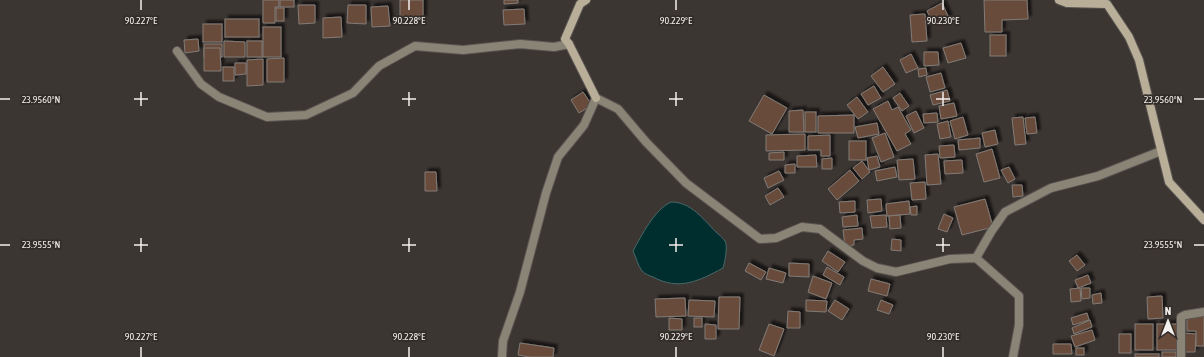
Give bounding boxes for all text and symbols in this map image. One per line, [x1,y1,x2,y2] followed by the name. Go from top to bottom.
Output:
[125,15,158,26] text: 90.227°E
[393,15,426,26] text: 90.228°E
[660,15,693,26] text: 90.229°E
[927,15,960,26] text: 90.230°E
[22,94,60,105] text: 23.9560°N
[1144,94,1182,105] text: 23.9560°N
[22,239,60,250] text: 23.9555°N
[1144,239,1182,250] text: 23.9555°N
[1148,301,1188,341] north arrow
[1165,305,1171,317] text: N
[125,331,158,342] text: 90.227°E
[393,331,426,342] text: 90.228°E
[660,331,693,342] text: 90.229°E
[927,331,960,342] text: 90.230°E

